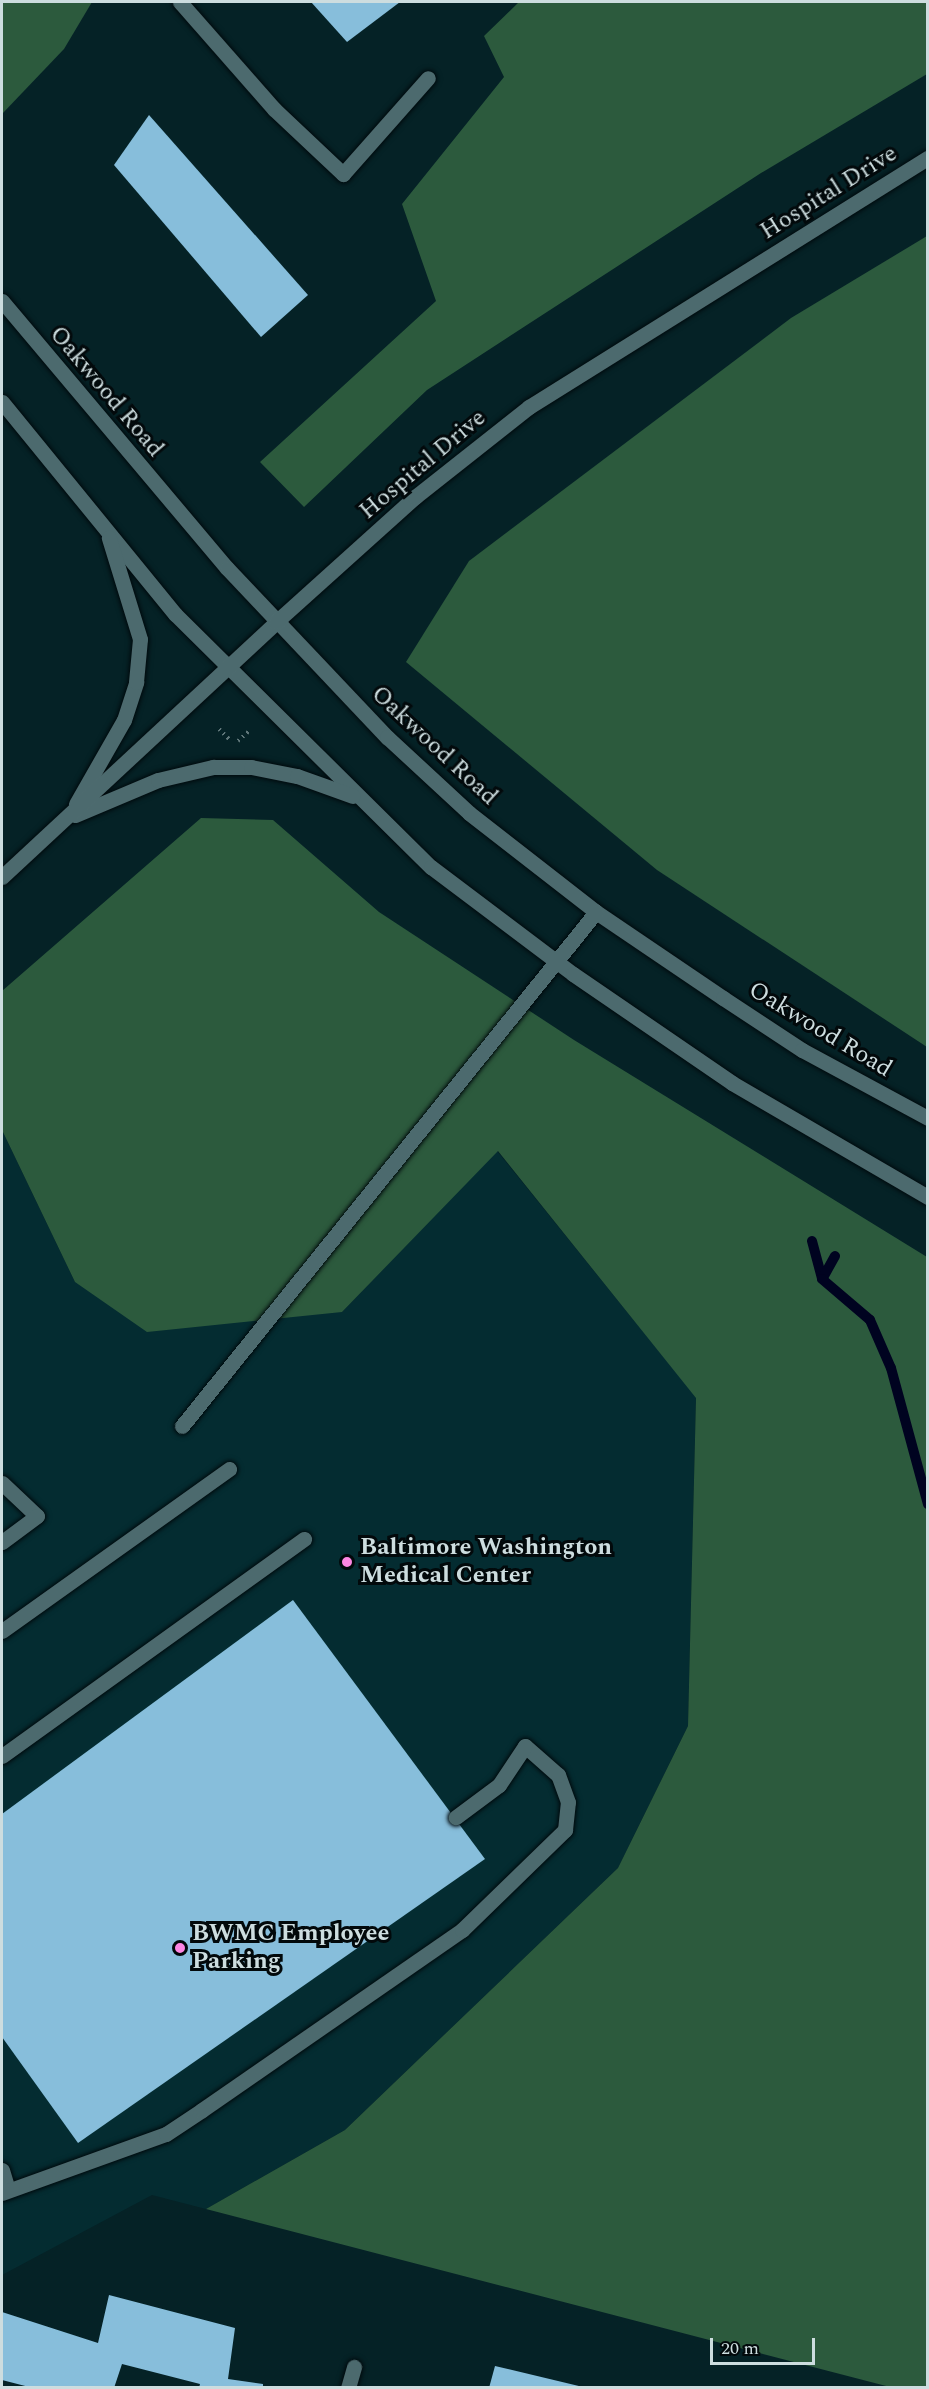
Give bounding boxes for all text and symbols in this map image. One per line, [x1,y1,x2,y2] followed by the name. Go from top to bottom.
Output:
[755,139,903,247] street label: Hospital Drive
[43,321,169,463] street label: Oakwood Road
[354,404,492,526] street label: Hospital Drive
[365,680,503,812] street label: Oakwood Road
[743,976,897,1084] street label: Oakwood Road
[360,1534,612,1590] place label: Baltimore Washington Medical Center
[338,1553,356,1571] marker: Baltimore Washington Medical Center
[192,1920,389,1976] place label: BWMC Employee Parking
[173,1941,187,1955] marker: BWMC Employee Parking
[713,2326,818,2364] scale bar
[721,2335,759,2362] text: 20 m

